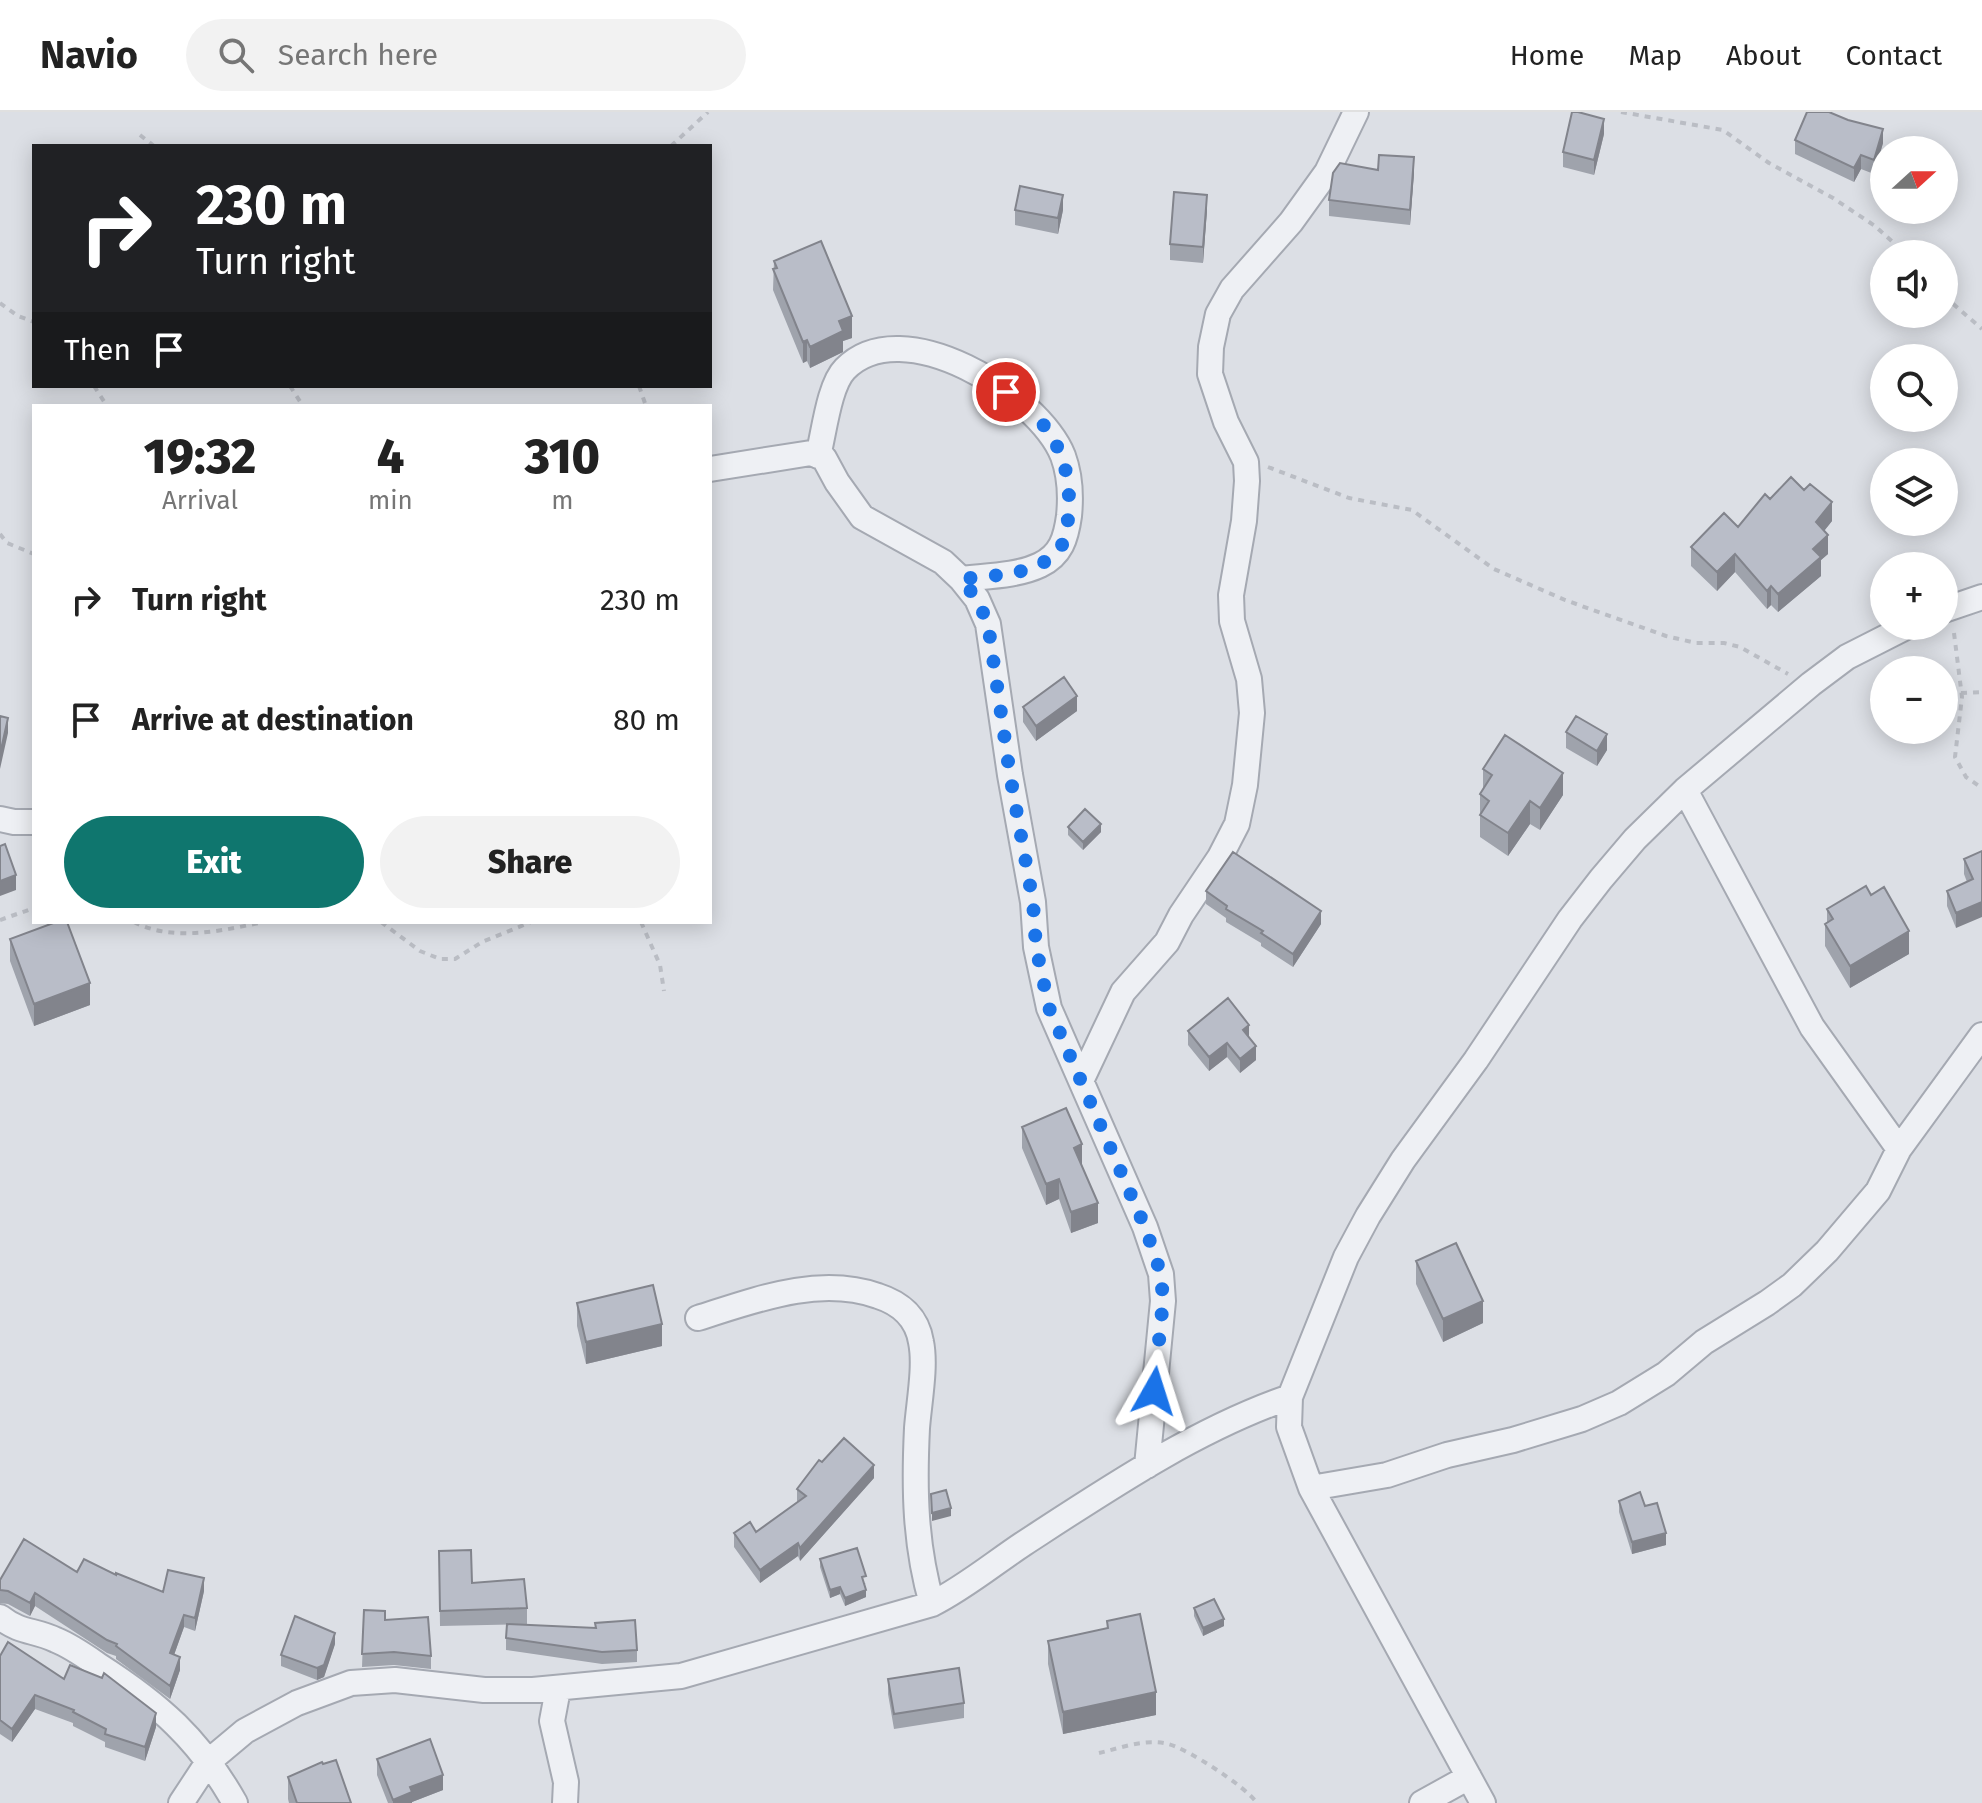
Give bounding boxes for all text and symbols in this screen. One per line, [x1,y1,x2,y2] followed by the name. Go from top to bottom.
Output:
[186,19,746,91] search box
[40,32,138,78] text: Navio
[214,33,258,77] icon: search
[278,37,438,73] text: Search here
[1510,39,1584,72] text: Home
[1628,39,1682,72] text: Map
[1726,39,1801,72] text: About
[1845,39,1942,72] text: Contact
[1870,136,1958,224] north arrow
[1870,136,1958,744] map controls
[196,172,347,239] text: 230 m
[64,176,168,280] icon: right
[196,240,356,284] text: Turn right
[1870,240,1958,328] button: sound
[147,328,191,372] icon: arrive
[64,332,131,368] text: Then
[1870,344,1958,432] button: search
[972,358,1040,426] pin
[984,370,1028,414] icon: arrive
[144,428,256,486] text: 19:32
[377,428,404,486] text: 4
[525,428,600,486] text: 310
[1870,448,1958,536] button: layers
[162,485,238,516] text: Arrival
[368,485,413,516] text: min
[551,485,574,516] text: m
[1870,552,1958,640] button: +
[64,578,108,622] icon: right
[132,582,267,618] text: Turn right
[600,582,680,618] text: 230 m
[1870,656,1958,744] button: −
[64,698,108,742] icon: arrive
[132,702,414,738] text: Arrive at destination
[613,702,680,738] text: 80 m
[64,816,364,908] button: Exit
[380,816,680,908] button: Share
[1112,1349,1196,1433] position arrow

